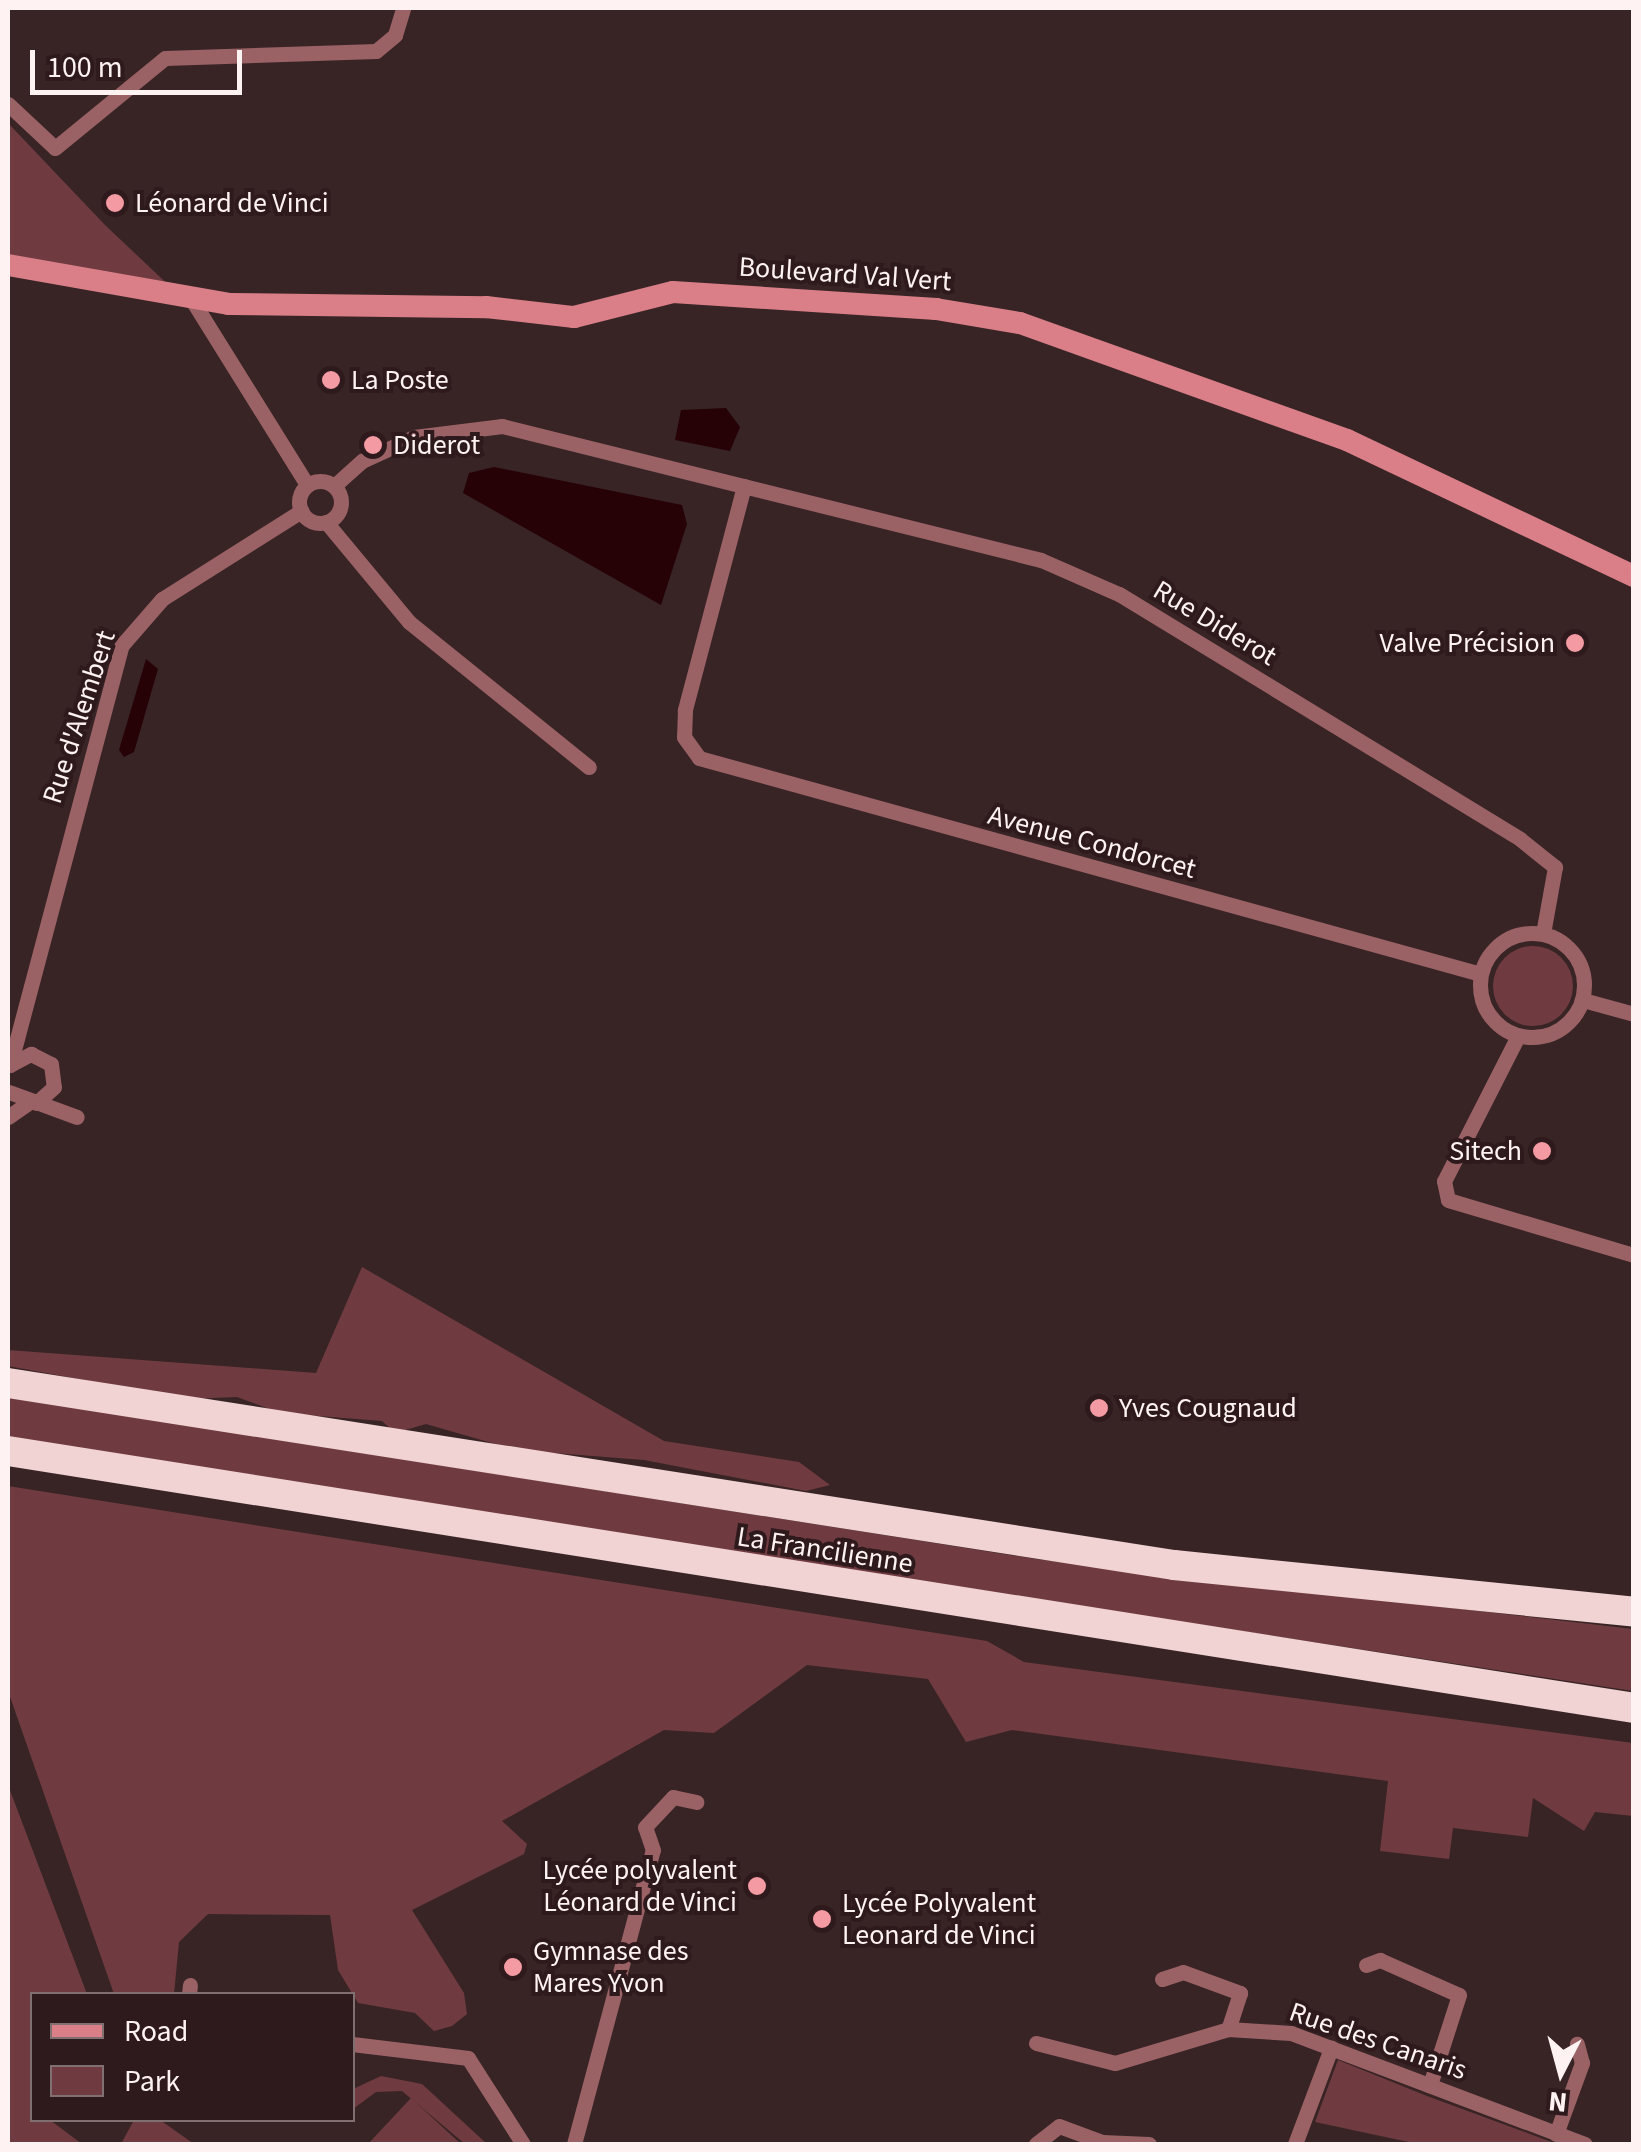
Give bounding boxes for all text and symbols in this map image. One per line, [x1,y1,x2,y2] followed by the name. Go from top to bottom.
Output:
[35,30,248,92] scale bar
[47,46,123,89] text: 100 m
[135,186,329,220] place label: Léonard de Vinci
[104,192,126,214] marker: Léonard de Vinci
[738,250,952,298] street label: Boulevard Val Vert
[351,363,449,397] place label: La Poste
[320,369,342,391] marker: La Poste
[393,428,480,462] place label: Diderot
[362,434,384,456] marker: Diderot
[1147,573,1283,673] street label: Rue Diderot
[35,626,123,808] street label: Rue d'Alembert
[1380,626,1555,660] place label: Valve Précision
[1564,632,1586,654] marker: Valve Précision
[984,798,1200,886] street label: Avenue Condorcet
[1449,1134,1522,1168] place label: Sitech
[1531,1140,1553,1162] marker: Sitech
[1119,1391,1297,1425] place label: Yves Cougnaud
[1088,1397,1110,1419] marker: Yves Cougnaud
[735,1520,915,1580] street label: La Francilienne
[543,1853,737,1919] place label: Lycée polyvalent Léonard de Vinci
[746,1875,768,1897] marker: Lycée polyvalent Léonard de Vinci
[842,1886,1036,1952] place label: Lycée Polyvalent Leonard de Vinci
[811,1908,833,1930] marker: Lycée Polyvalent Leonard de Vinci
[533,1934,688,2000] place label: Gymnase des Mares Yvon
[502,1956,524,1978] marker: Gymnase des Mares Yvon
[30,1992,355,2122] legend
[1285,1995,1471,2087] street label: Rue des Canaris
[124,2010,188,2053] text: Road
[1511,2022,1611,2122] north arrow
[124,2060,180,2103] text: Park
[1547,2081,1569,2123] text: N

